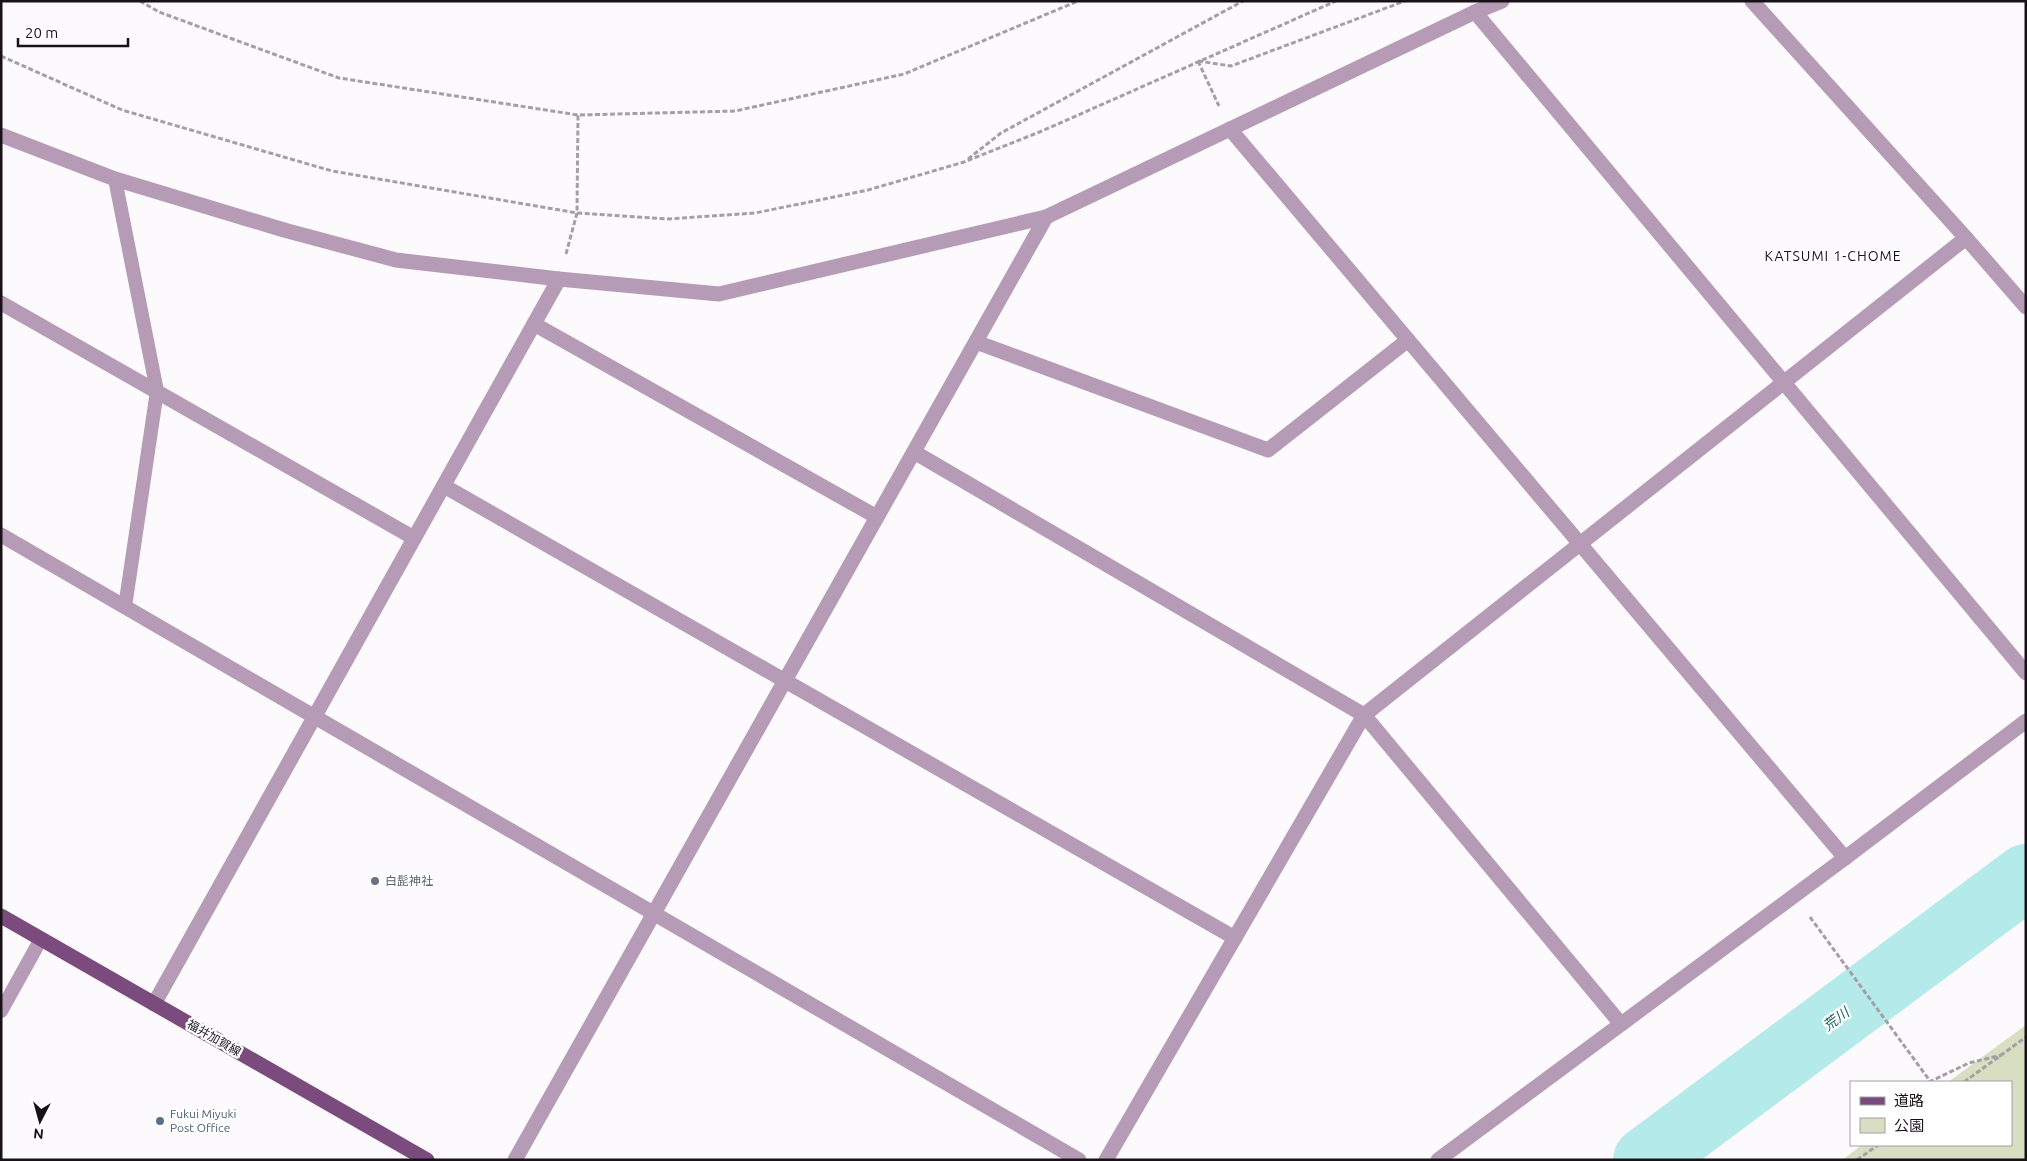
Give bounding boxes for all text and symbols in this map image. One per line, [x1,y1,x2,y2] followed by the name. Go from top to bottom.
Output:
[18,15,128,47] scale bar
[25,24,58,41] text: 20 m
[1764,248,1902,264] district label: KATSUMI 1-CHOME
[385,874,433,887] place label: 白髭神社
[369,875,381,887] marker: 白髭神社
[1820,1003,1854,1034] water label: 荒川
[185,1017,243,1058] street label: 福井加賀線
[1850,1081,2012,1146] legend
[1894,1092,1924,1109] text: 道路
[15,1096,65,1146] north arrow
[170,1107,237,1134] place label: Fukui Miyuki Post Office
[154,1115,166,1127] marker: Fukui Miyuki Post Office
[1894,1117,1924,1134] text: 公園
[33,1125,45,1142] text: N

